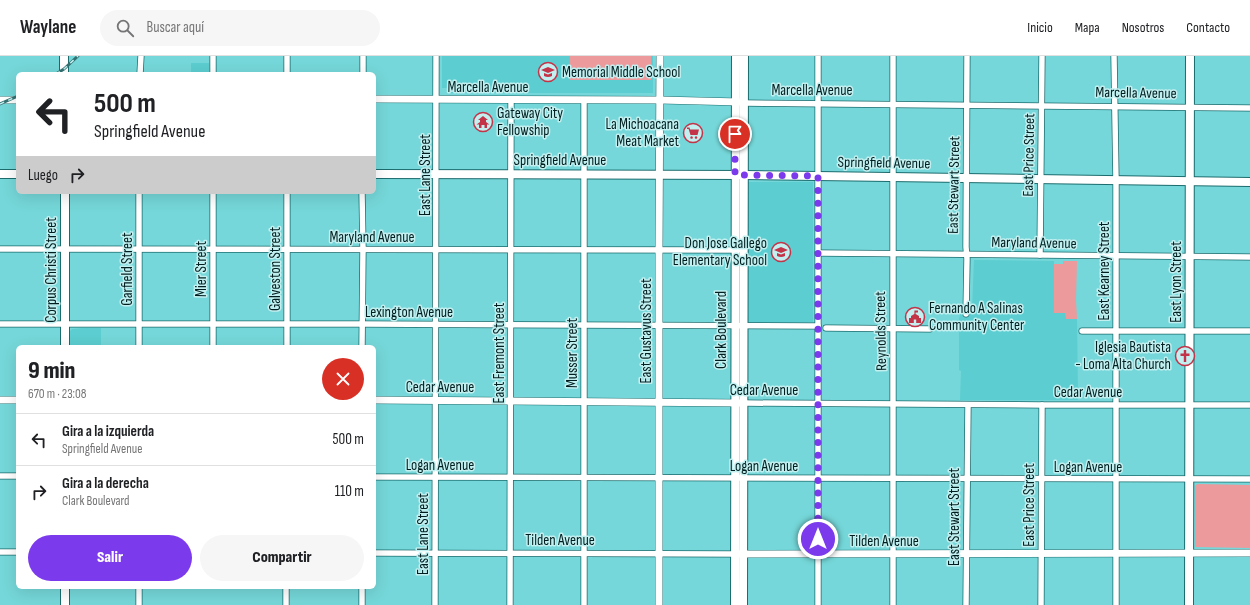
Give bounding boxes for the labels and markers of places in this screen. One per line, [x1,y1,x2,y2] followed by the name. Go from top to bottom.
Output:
[537,61,559,83] school or university icon: Memorial Middle School
[562,63,680,82] place label: Memorial Middle School
[497,104,563,140] place label: Gateway City Fellowship
[472,111,494,133] temple icon: Gateway City Fellowship
[605,115,679,151] place label: La Michoacana Meat Market
[718,117,752,151] pin
[682,122,704,144] supermarket icon: La Michoacana Meat Market
[673,234,767,270] place label: Don Jose Gallego Elementary School
[770,241,792,263] school or university icon: Don Jose Gallego Elementary School
[929,299,1025,335] place label: Fernando A Salinas Community Center
[904,306,926,328] public building icon: Fernando A Salinas Community Center
[1075,338,1171,374] place label: Iglesia Bautista - Loma Alta Church
[1174,345,1196,367] church icon: Iglesia Bautista - Loma Alta Church

